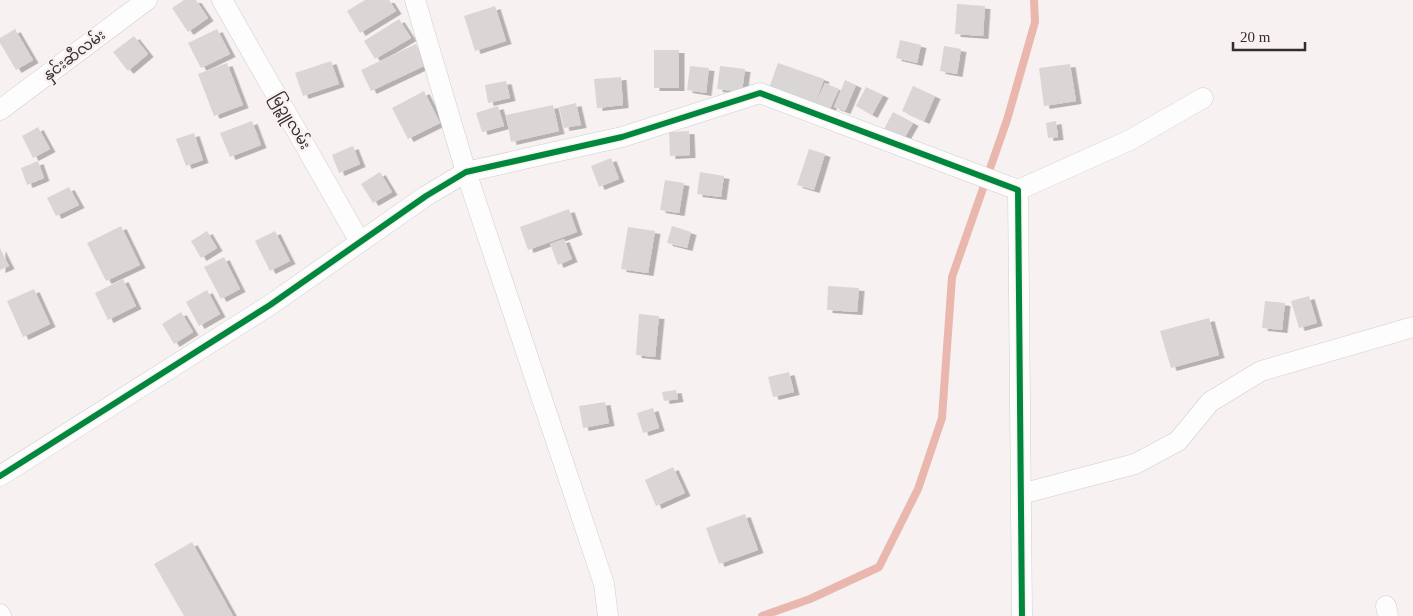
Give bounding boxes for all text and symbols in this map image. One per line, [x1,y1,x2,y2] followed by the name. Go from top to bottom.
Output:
[1233,20,1306,52] scale bar
[39,25,111,87] street label: နှင်းဆီလမ်း
[1240,29,1271,45] text: 20 m
[265,89,315,154] street label: မြဉ္ဇူလမ်း

